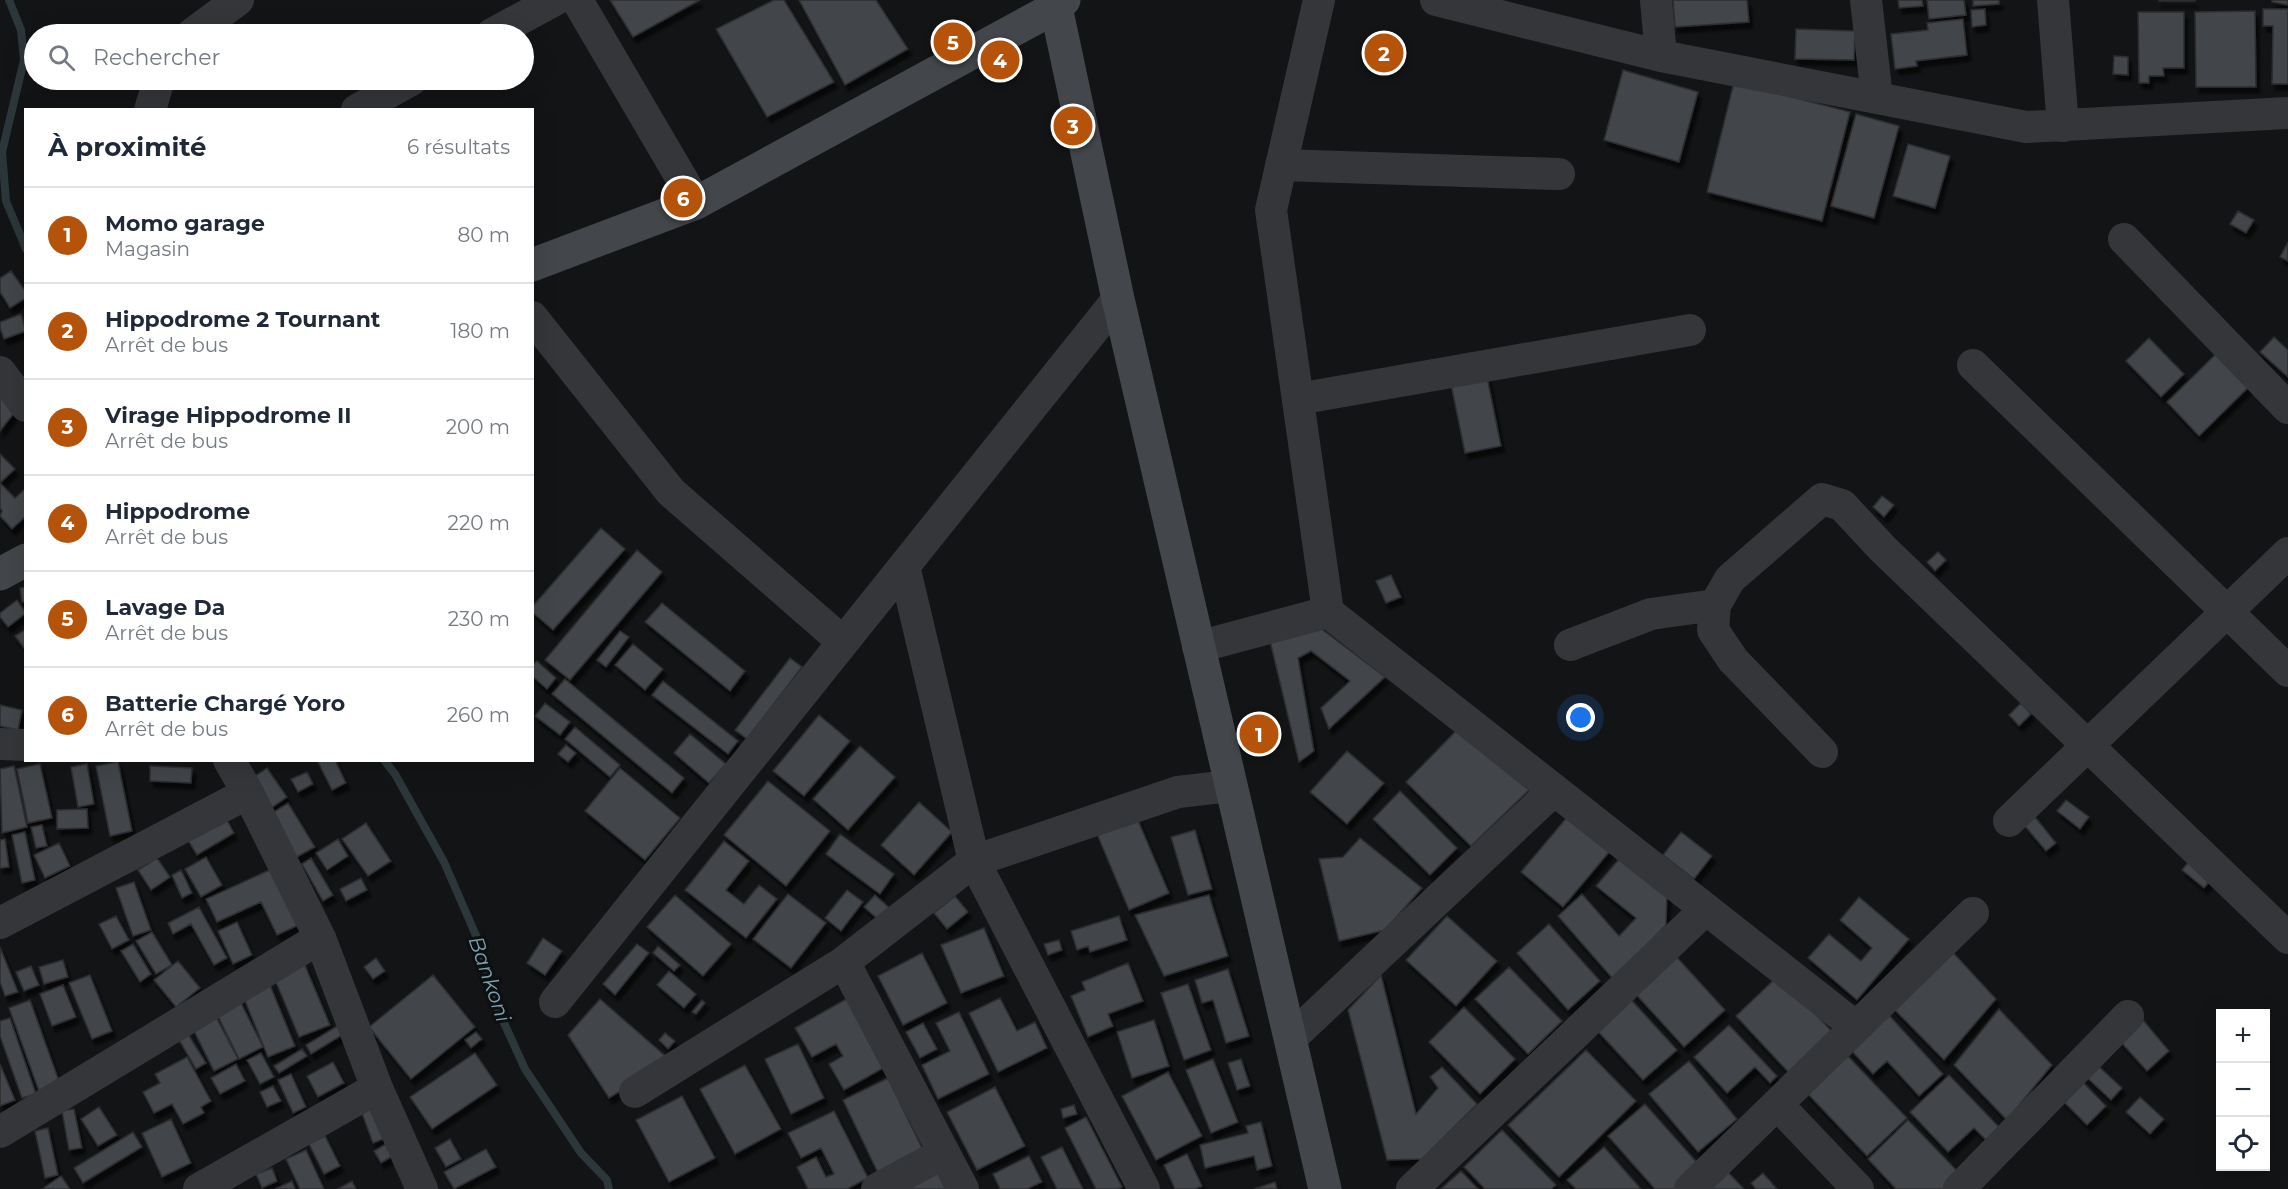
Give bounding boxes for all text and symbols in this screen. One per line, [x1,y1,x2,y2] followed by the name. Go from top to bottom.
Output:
[934,20,972,64] pin: 5
[24,24,534,90] search box
[1364,31,1404,76] pin: 2
[980,38,1020,82] pin: 4
[45,41,78,74] icon: search
[93,44,220,71] text: Rechercher
[1054,104,1092,148] pin: 3
[48,131,207,163] text: À proximité
[407,135,510,159] text: 6 résultats
[664,176,702,220] pin: 6
[105,210,265,237] text: Momo garage
[64,223,71,247] text: 1
[458,223,510,247] text: 80 m
[105,237,190,261] text: Magasin
[105,306,380,333] text: Hippodrome 2 Tournant
[62,319,73,343] text: 2
[450,319,510,343] text: 180 m
[105,333,228,357] text: Arrêt de bus
[105,402,352,429] text: Virage Hippodrome II
[62,415,73,439] text: 3
[446,415,510,439] text: 200 m
[105,429,228,453] text: Arrêt de bus
[105,498,250,525] text: Hippodrome
[61,511,74,535] text: 4
[448,511,510,535] text: 220 m
[105,525,228,549] text: Arrêt de bus
[105,594,225,621] text: Lavage Da
[62,607,73,631] text: 5
[448,607,510,631] text: 230 m
[105,621,228,645] text: Arrêt de bus
[105,690,345,717] text: Batterie Chargé Yoro
[61,703,74,727] text: 6
[447,703,510,727] text: 260 m
[1566,703,1595,732] your location
[1240,712,1278,756] pin: 1
[105,717,228,741] text: Arrêt de bus
[464,933,516,1026] water label: Bankoni
[2216,1009,2270,1171] map controls
[2216,1009,2270,1063] button: +
[2216,1063,2270,1117] button: −
[2216,1117,2270,1171] button: locate

